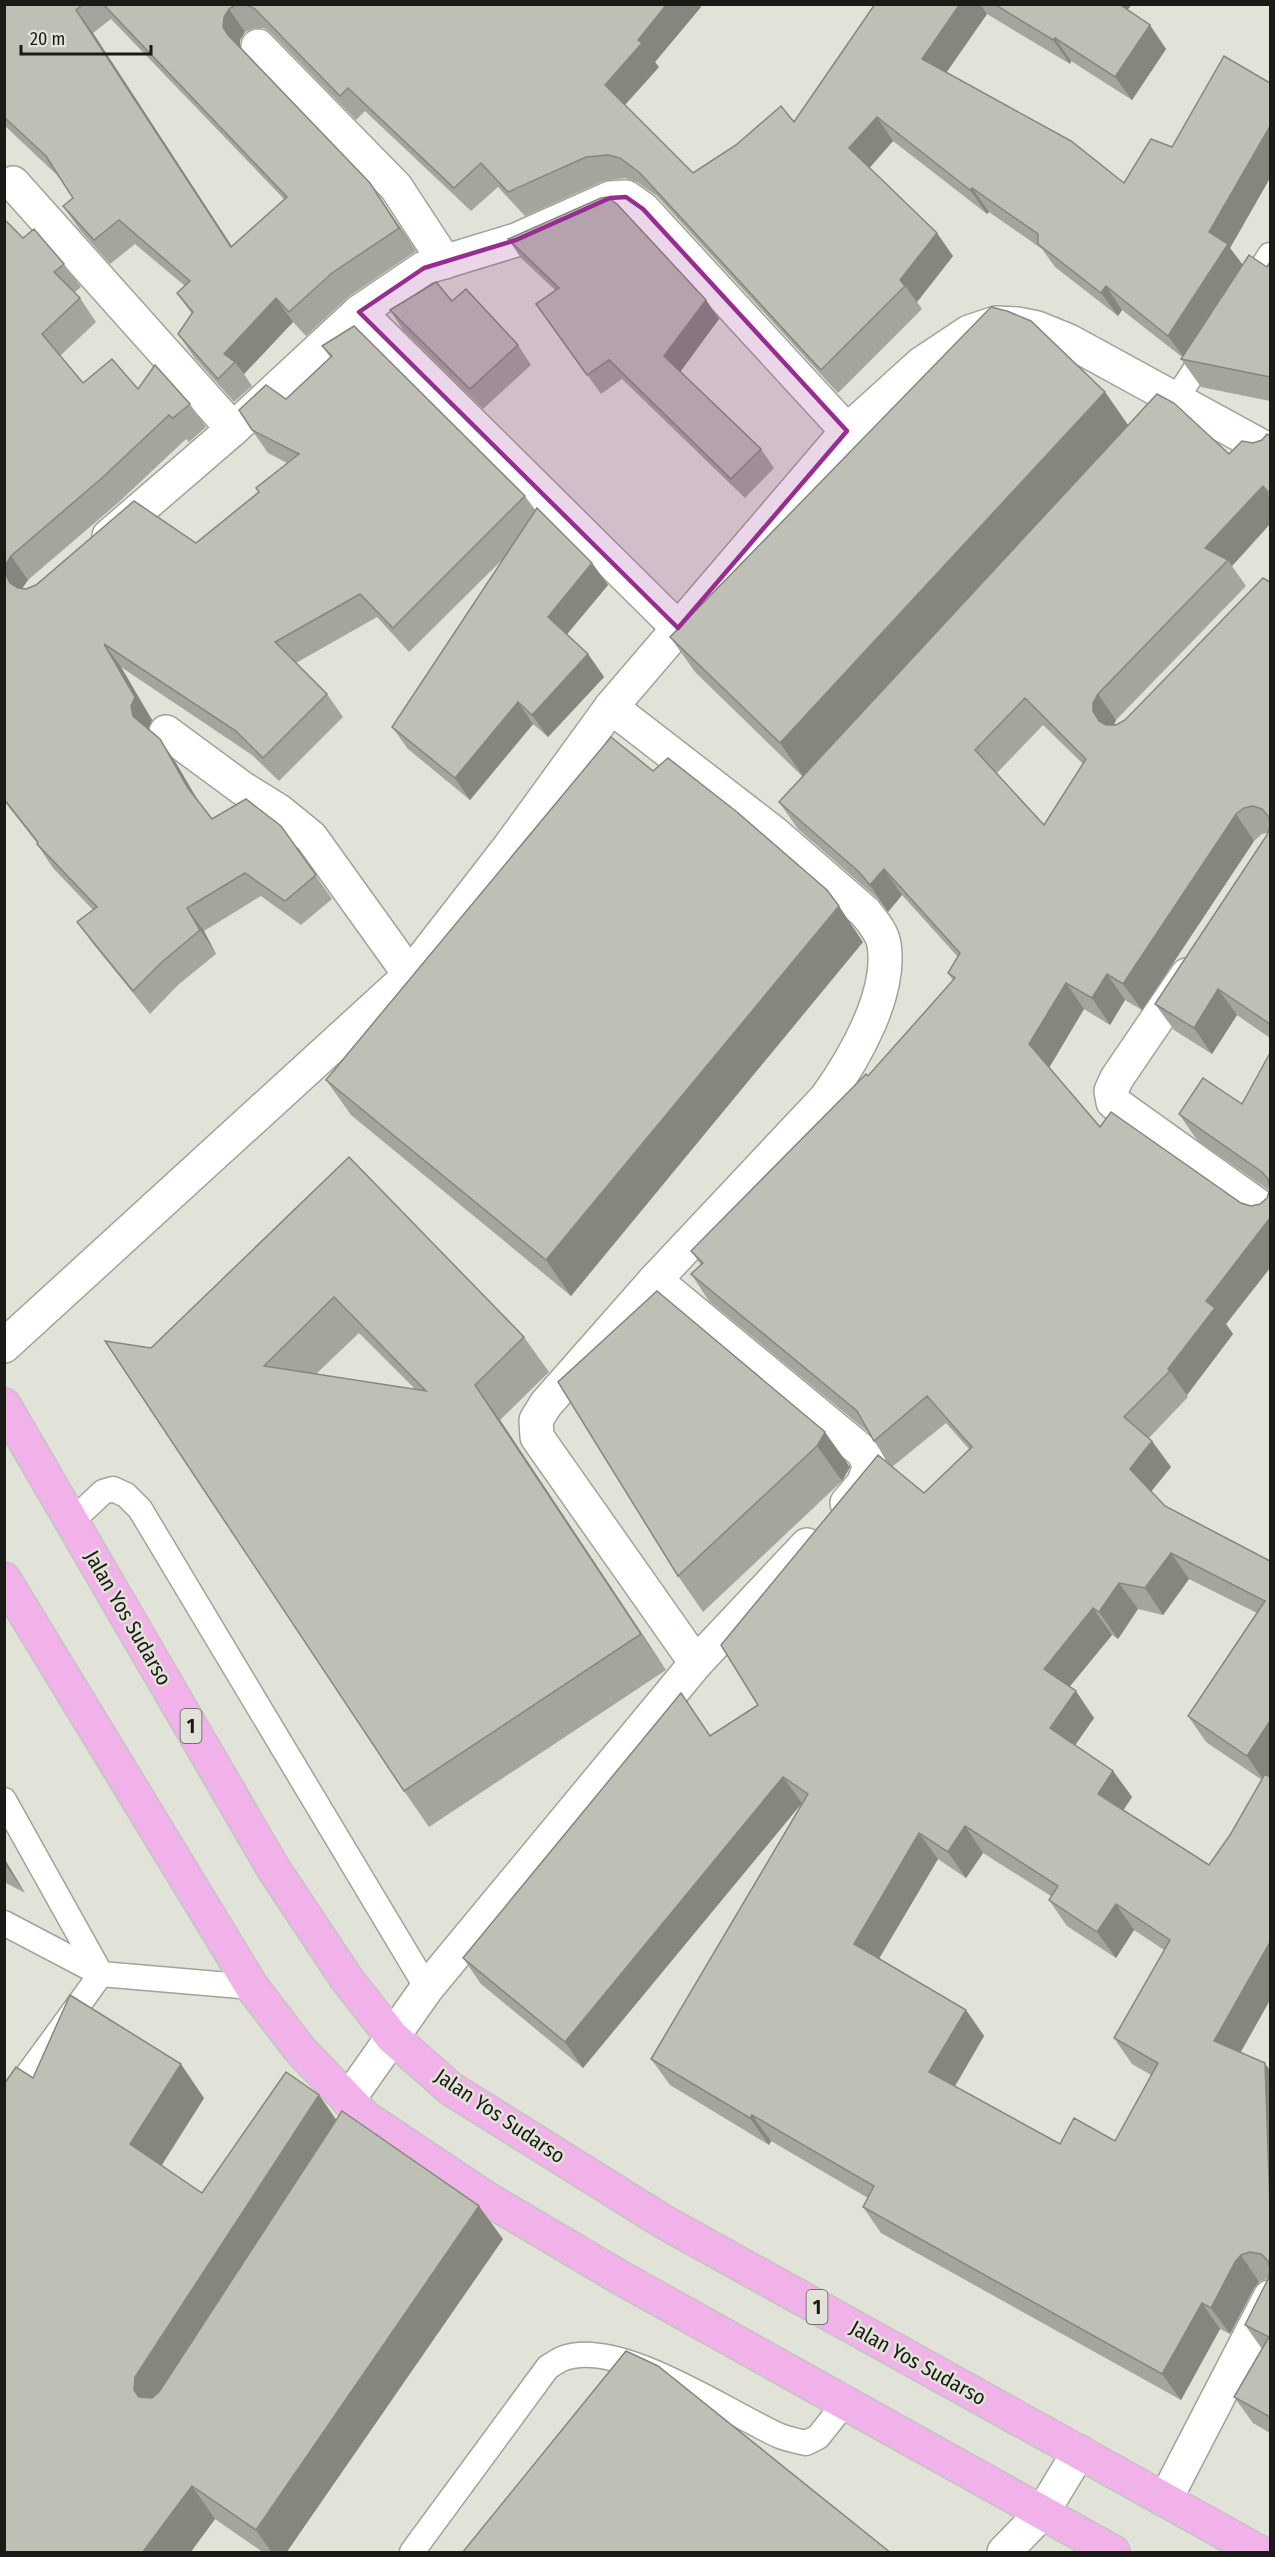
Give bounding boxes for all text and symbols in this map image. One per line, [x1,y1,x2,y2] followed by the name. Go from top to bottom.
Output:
[21,18,152,56] scale bar
[30,28,65,50] text: 20 m
[79,1546,177,1690] street label: Jalan Yos Sudarso
[180,1709,201,1743] road number: 1
[430,2063,570,2169] street label: Jalan Yos Sudarso
[806,2290,828,2324] road number: 1
[845,2315,991,2411] street label: Jalan Yos Sudarso

